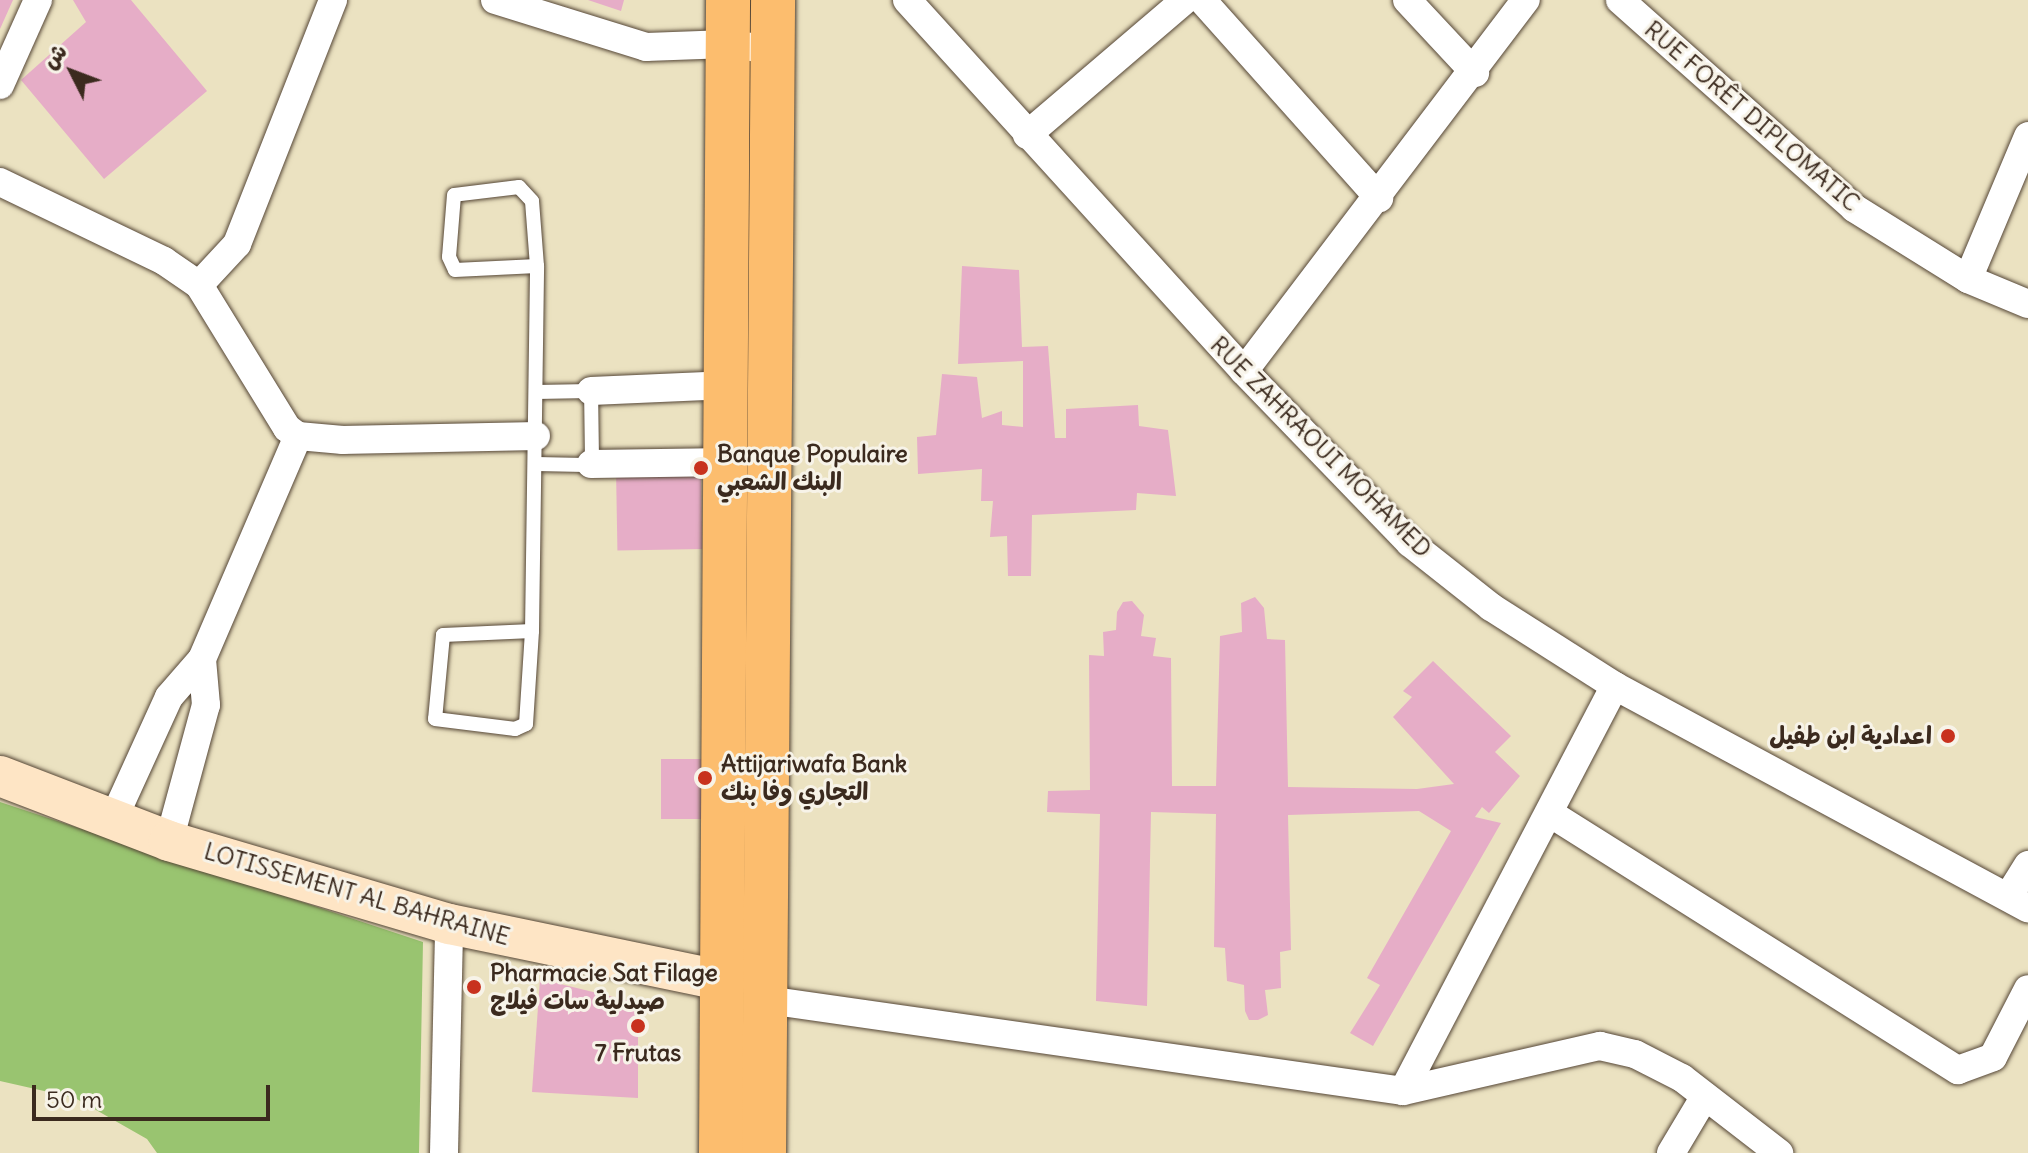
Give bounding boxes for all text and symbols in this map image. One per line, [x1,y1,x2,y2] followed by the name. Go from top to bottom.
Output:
[1639,15,1865,217] street label: RUE FORÊT DIPLOMATIC
[32,32,112,112] north arrow
[36,38,73,74] text: ش
[1204,330,1438,564] street label: RUE ZAHRAOUI MOHAMED
[717,440,908,496] place label: Banque Populaire البنك الشعبي
[692,459,710,477] marker: Banque Populaire البنك الشعبي
[1769,722,1932,750] place label: اعدادية ابن طفيل
[1939,727,1957,745] marker: اعدادية ابن طفيل
[721,750,907,806] place label: Attijariwafa Bank التجاري وفا بنك
[696,769,714,787] marker: Attijariwafa Bank التجاري وفا بنك
[201,837,513,951] street label: LOTISSEMENT AL BAHRAINE
[490,959,718,1015] place label: Pharmacie Sat Filage صيدلية سات فيلاج
[465,978,483,996] marker: Pharmacie Sat Filage صيدلية سات فيلاج
[629,1017,647,1035] marker: 7 Frutas
[595,1039,681,1067] place label: 7 Frutas
[36,1069,274,1119] scale bar
[46,1084,102,1114] text: 50 m

